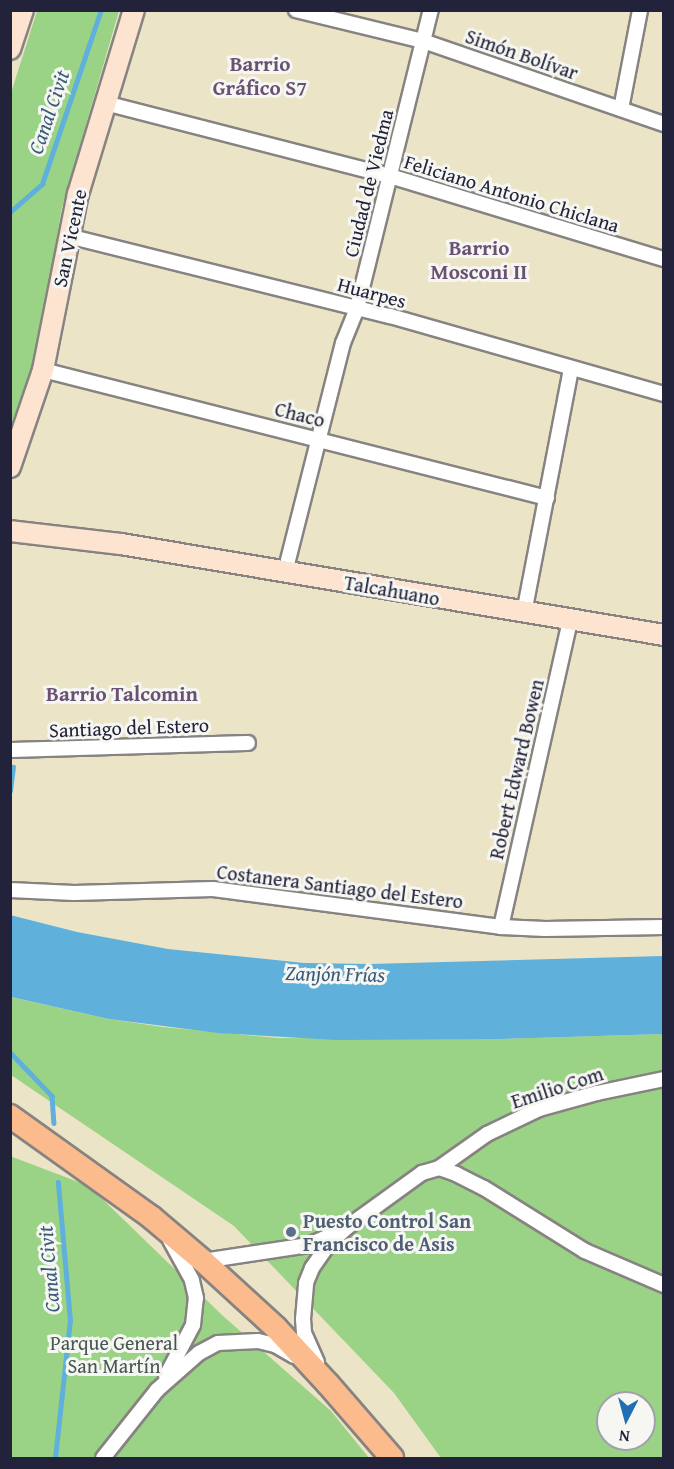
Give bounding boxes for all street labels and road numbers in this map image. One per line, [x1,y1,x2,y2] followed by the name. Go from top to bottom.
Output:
[463,24,581,84] street label: Simón Bolívar
[338,107,398,259] street label: Ciudad de Viedma
[402,149,622,237] street label: Feliciano Antonio Chiclana
[47,187,91,289] street label: San Vicente
[335,271,409,313] street label: Huarpes
[273,396,327,432] street label: Chaco
[342,570,442,610] street label: Talcahuano
[484,677,548,861] street label: Robert Edward Bowen
[49,712,209,742] street label: Santiago del Estero
[216,859,464,913] street label: Costanera Santiago del Estero
[508,1061,606,1113] street label: Emilio Com

